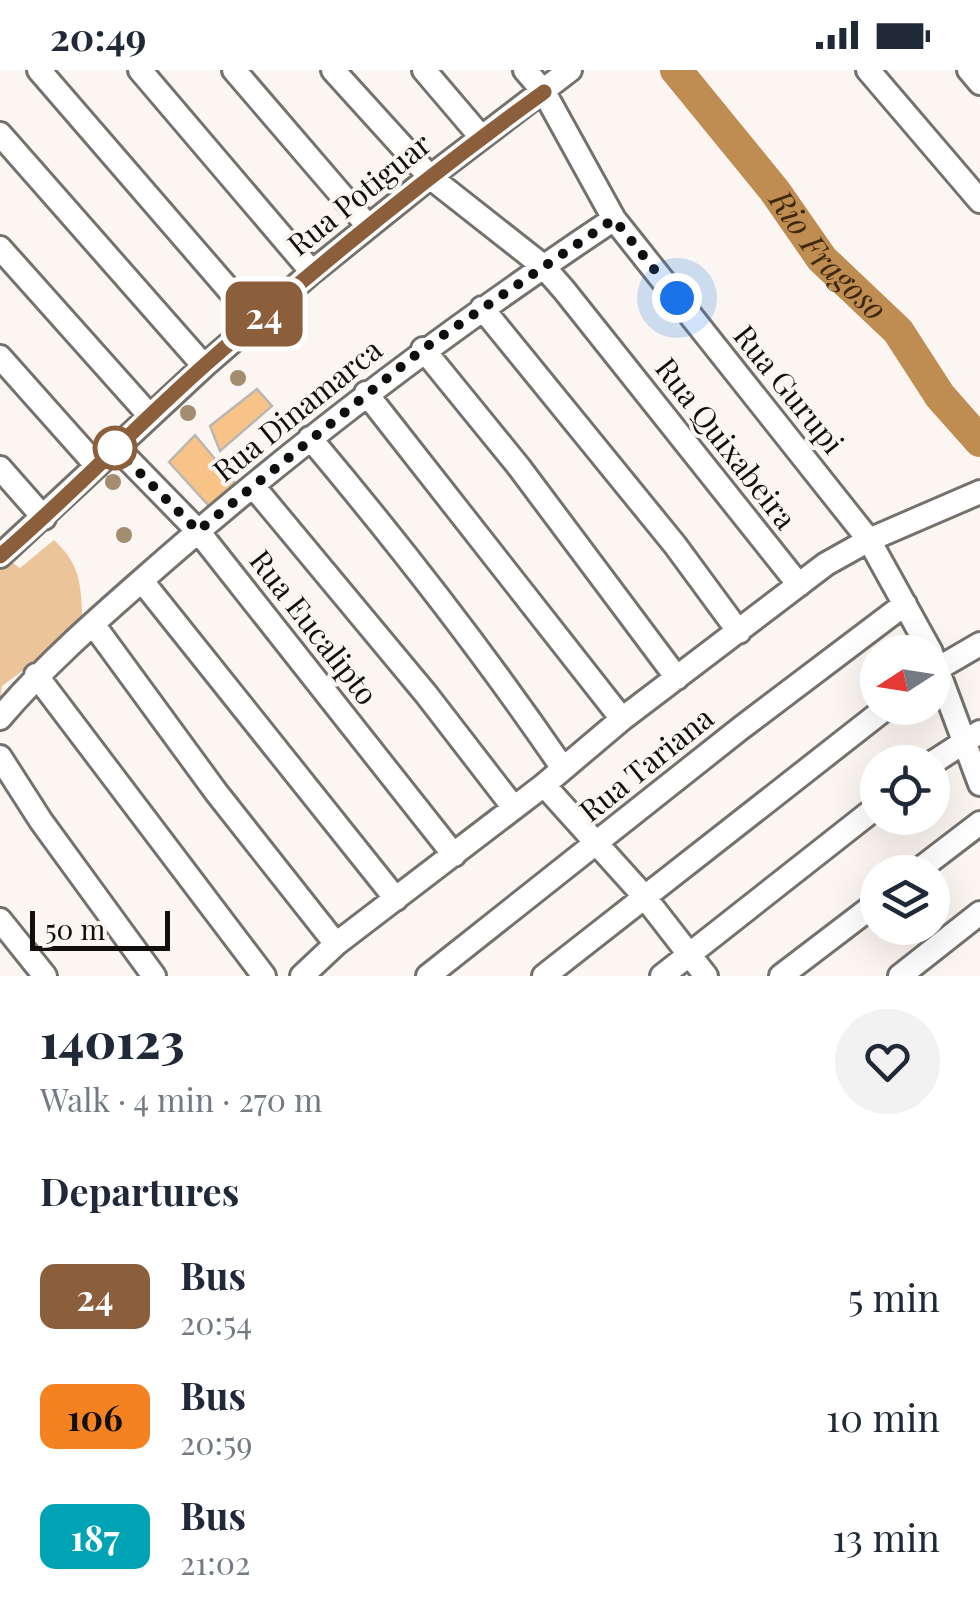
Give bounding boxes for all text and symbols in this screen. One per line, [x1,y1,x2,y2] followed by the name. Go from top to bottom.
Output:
[50,10,146,61] text: 20:49
[279,123,439,264] street label: Rua Potiguar
[760,179,897,329] water label: Rio Fragoso
[652,273,702,323] your location
[219,282,309,346] line badge: 24
[246,291,282,338] text: 24
[725,316,854,461] street label: Rua Gurupi
[204,329,389,490] street label: Rua Dinamarca
[647,349,806,537] street label: Rua Quixabeira
[94,427,136,469] unlabelled marker
[242,541,388,712] street label: Rua Eucalipto
[860,635,950,725] north arrow
[860,635,950,945] map controls
[570,697,721,830] street label: Rua Tariana
[860,745,950,835] button: locate
[860,855,950,945] button: layers
[30,906,170,950] scale bar
[45,910,105,947] text: 50 m
[40,1007,185,1071] text: 140123
[835,1009,940,1114] button: heart
[40,1077,322,1120] text: Walk · 4 min · 270 m
[40,1165,239,1216] text: Departures
[180,1249,246,1300] text: Bus
[848,1271,940,1322] text: 5 min
[77,1273,113,1320] text: 24
[180,1300,252,1343] text: 20:54
[180,1369,246,1420] text: Bus
[826,1391,940,1442] text: 10 min
[67,1393,123,1440] text: 106
[180,1420,253,1463] text: 20:59
[180,1489,246,1540] text: Bus
[832,1511,940,1562] text: 13 min
[71,1513,119,1560] text: 187
[180,1540,250,1583] text: 21:02

